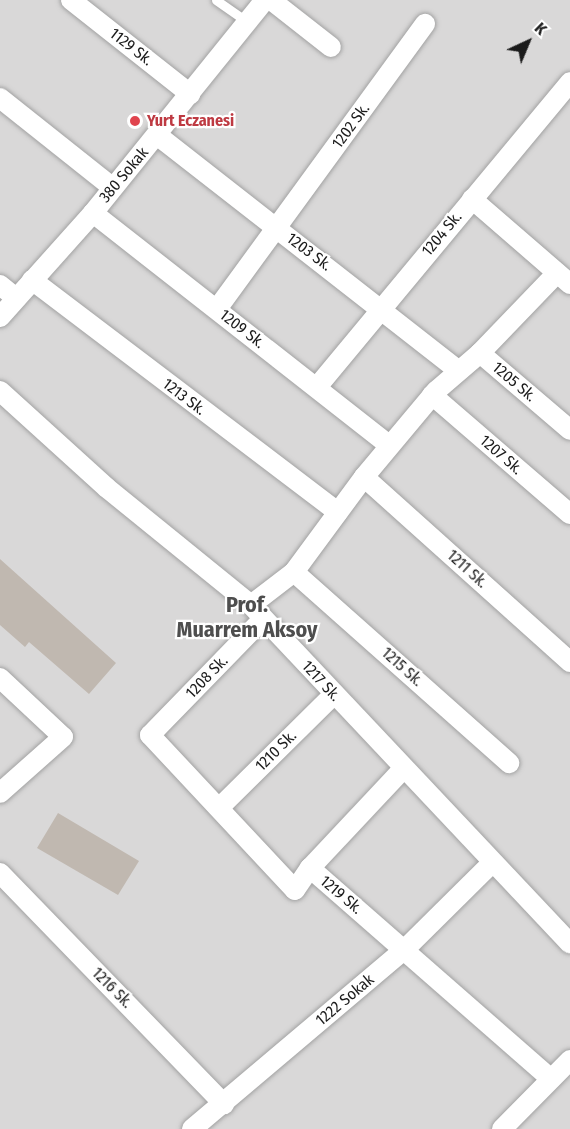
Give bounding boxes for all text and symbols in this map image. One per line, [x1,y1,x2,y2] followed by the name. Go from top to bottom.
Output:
[498,12,558,72] north arrow
[531,19,551,39] text: K
[106,24,156,70] street label: 1129 Sk.
[328,100,374,152] street label: 1202 Sk.
[147,111,234,131] place label: Yurt Eczanesi
[128,114,142,128] marker: Yurt Eczanesi
[95,143,153,207] street label: 380 Sokak
[418,208,466,260] street label: 1204 Sk.
[283,229,335,275] street label: 1203 Sk.
[216,305,268,353] street label: 1209 Sk.
[488,358,540,406] street label: 1205 Sk.
[159,375,209,419] street label: 1213 Sk.
[476,431,526,479] street label: 1207 Sk.
[443,546,491,592] street label: 1211 Sk.
[177,591,317,642] district label: Prof. Muarrem Aksoy
[377,643,427,691] street label: 1215 Sk.
[182,652,232,702] street label: 1208 Sk.
[298,657,344,705] street label: 1217 Sk.
[251,726,301,776] street label: 1210 Sk.
[316,872,366,918] street label: 1219 Sk.
[88,964,136,1012] street label: 1216 Sk.
[312,970,378,1030] street label: 1222 Sokak

